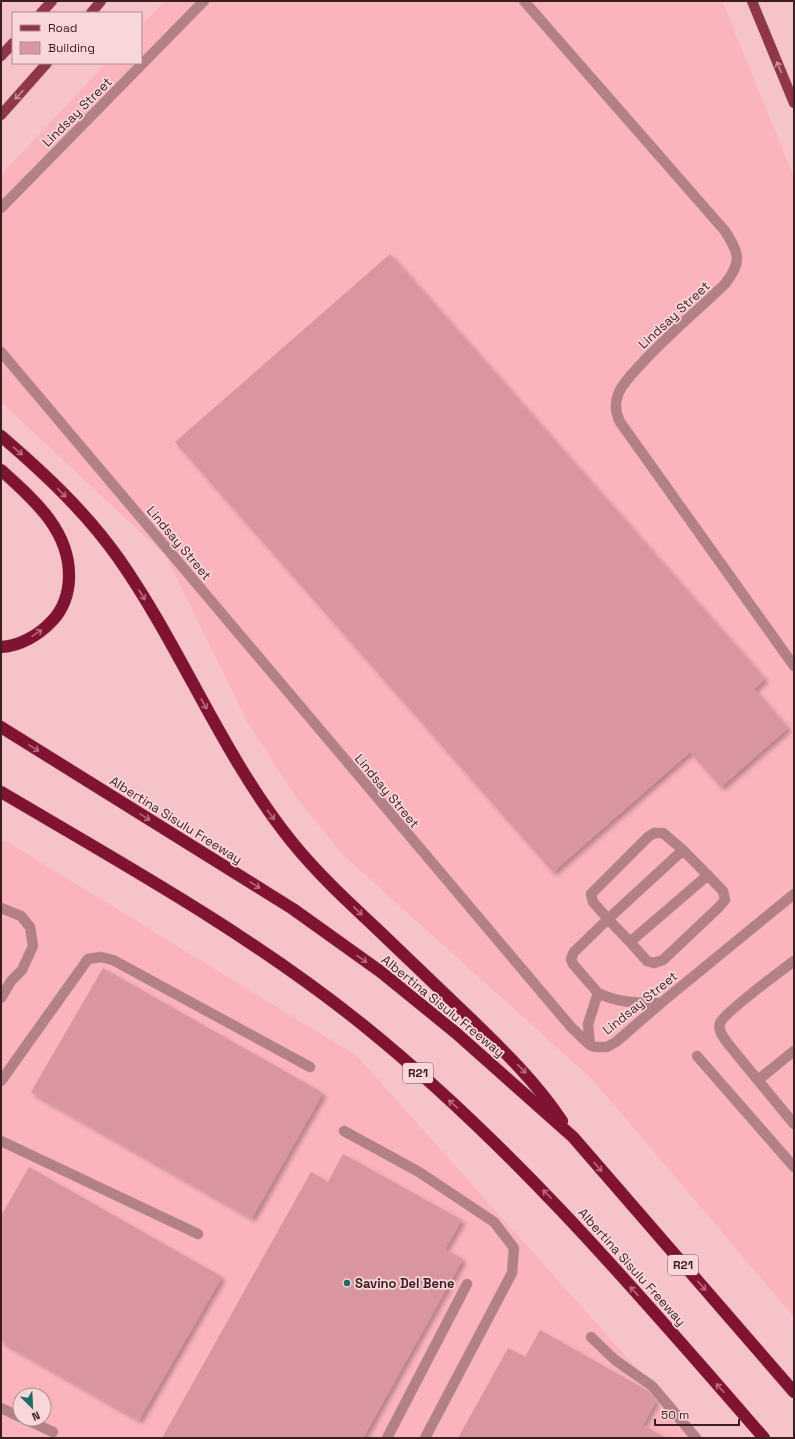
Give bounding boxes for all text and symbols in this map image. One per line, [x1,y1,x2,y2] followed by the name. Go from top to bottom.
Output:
[12,12,142,64] legend
[48,20,77,36] text: Road
[48,40,95,56] text: Building
[775,61,782,73] one-way arrow
[39,74,115,150] street label: Lindsay Street
[14,90,23,100] one-way arrow
[635,277,713,353] street label: Lindsay Street
[13,446,23,455] one-way arrow
[57,488,67,498] one-way arrow
[143,502,215,584] street label: Lindsay Street
[138,589,146,600] one-way arrow
[31,629,42,637] one-way arrow
[200,698,208,710] one-way arrow
[28,744,39,752] one-way arrow
[351,750,423,832] street label: Lindsay Street
[107,772,245,868] street label: Albertina Sisulu Freeway
[267,810,275,821] one-way arrow
[139,813,151,821] one-way arrow
[249,882,261,890] one-way arrow
[353,907,363,916] one-way arrow
[378,951,508,1061] street label: Albertina Sisulu Freeway
[357,955,368,963] one-way arrow
[599,968,681,1038] street label: Lindsay Street
[403,1063,433,1083] road number: R21
[518,1064,527,1074] one-way arrow
[448,1099,459,1108] one-way arrow
[594,1162,603,1172] one-way arrow
[542,1189,552,1199] one-way arrow
[574,1204,690,1330] street label: Albertina Sisulu Freeway
[668,1255,698,1275] road number: R21
[355,1275,454,1292] place label: Savino Del Bene
[342,1278,352,1288] marker: Savino Del Bene
[697,1281,706,1291] one-way arrow
[630,1286,639,1296] one-way arrow
[715,1383,725,1393] one-way arrow
[12,1387,52,1427] north arrow
[655,1401,739,1427] scale bar
[661,1407,689,1423] text: 50 m
[30,1408,42,1424] text: N

